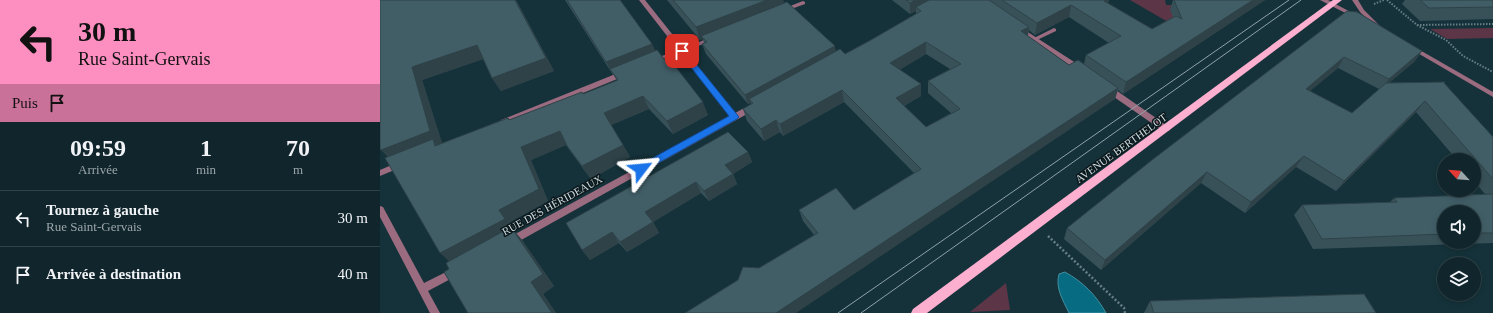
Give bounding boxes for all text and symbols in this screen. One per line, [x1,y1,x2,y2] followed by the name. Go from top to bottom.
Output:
[12,16,64,68] icon: left
[78,16,136,47] text: 30 m
[665,34,699,68] pin
[671,40,693,62] icon: arrive
[78,49,210,69] text: Rue Saint-Gervais
[46,92,68,114] icon: arrive
[12,95,38,111] text: Puis
[1073,111,1169,185] street label: AVENUE BERTHELOT
[70,135,126,161] text: 09:59
[200,135,212,161] text: 1
[286,135,310,161] text: 70
[620,148,662,190] position arrow
[1437,153,1481,197] north arrow
[1437,153,1481,301] map controls
[78,162,118,177] text: Arrivée
[196,162,216,177] text: min
[293,162,303,177] text: m
[500,172,604,238] street label: RUE DES HÉRIDEAUX
[46,202,159,218] text: Tournez à gauche
[1437,205,1481,249] button: sound
[12,208,34,230] icon: left
[338,210,368,226] text: 30 m
[46,219,142,234] text: Rue Saint-Gervais
[1437,257,1481,301] button: layers
[12,264,34,286] icon: arrive
[46,266,181,282] text: Arrivée à destination
[338,266,368,282] text: 40 m

